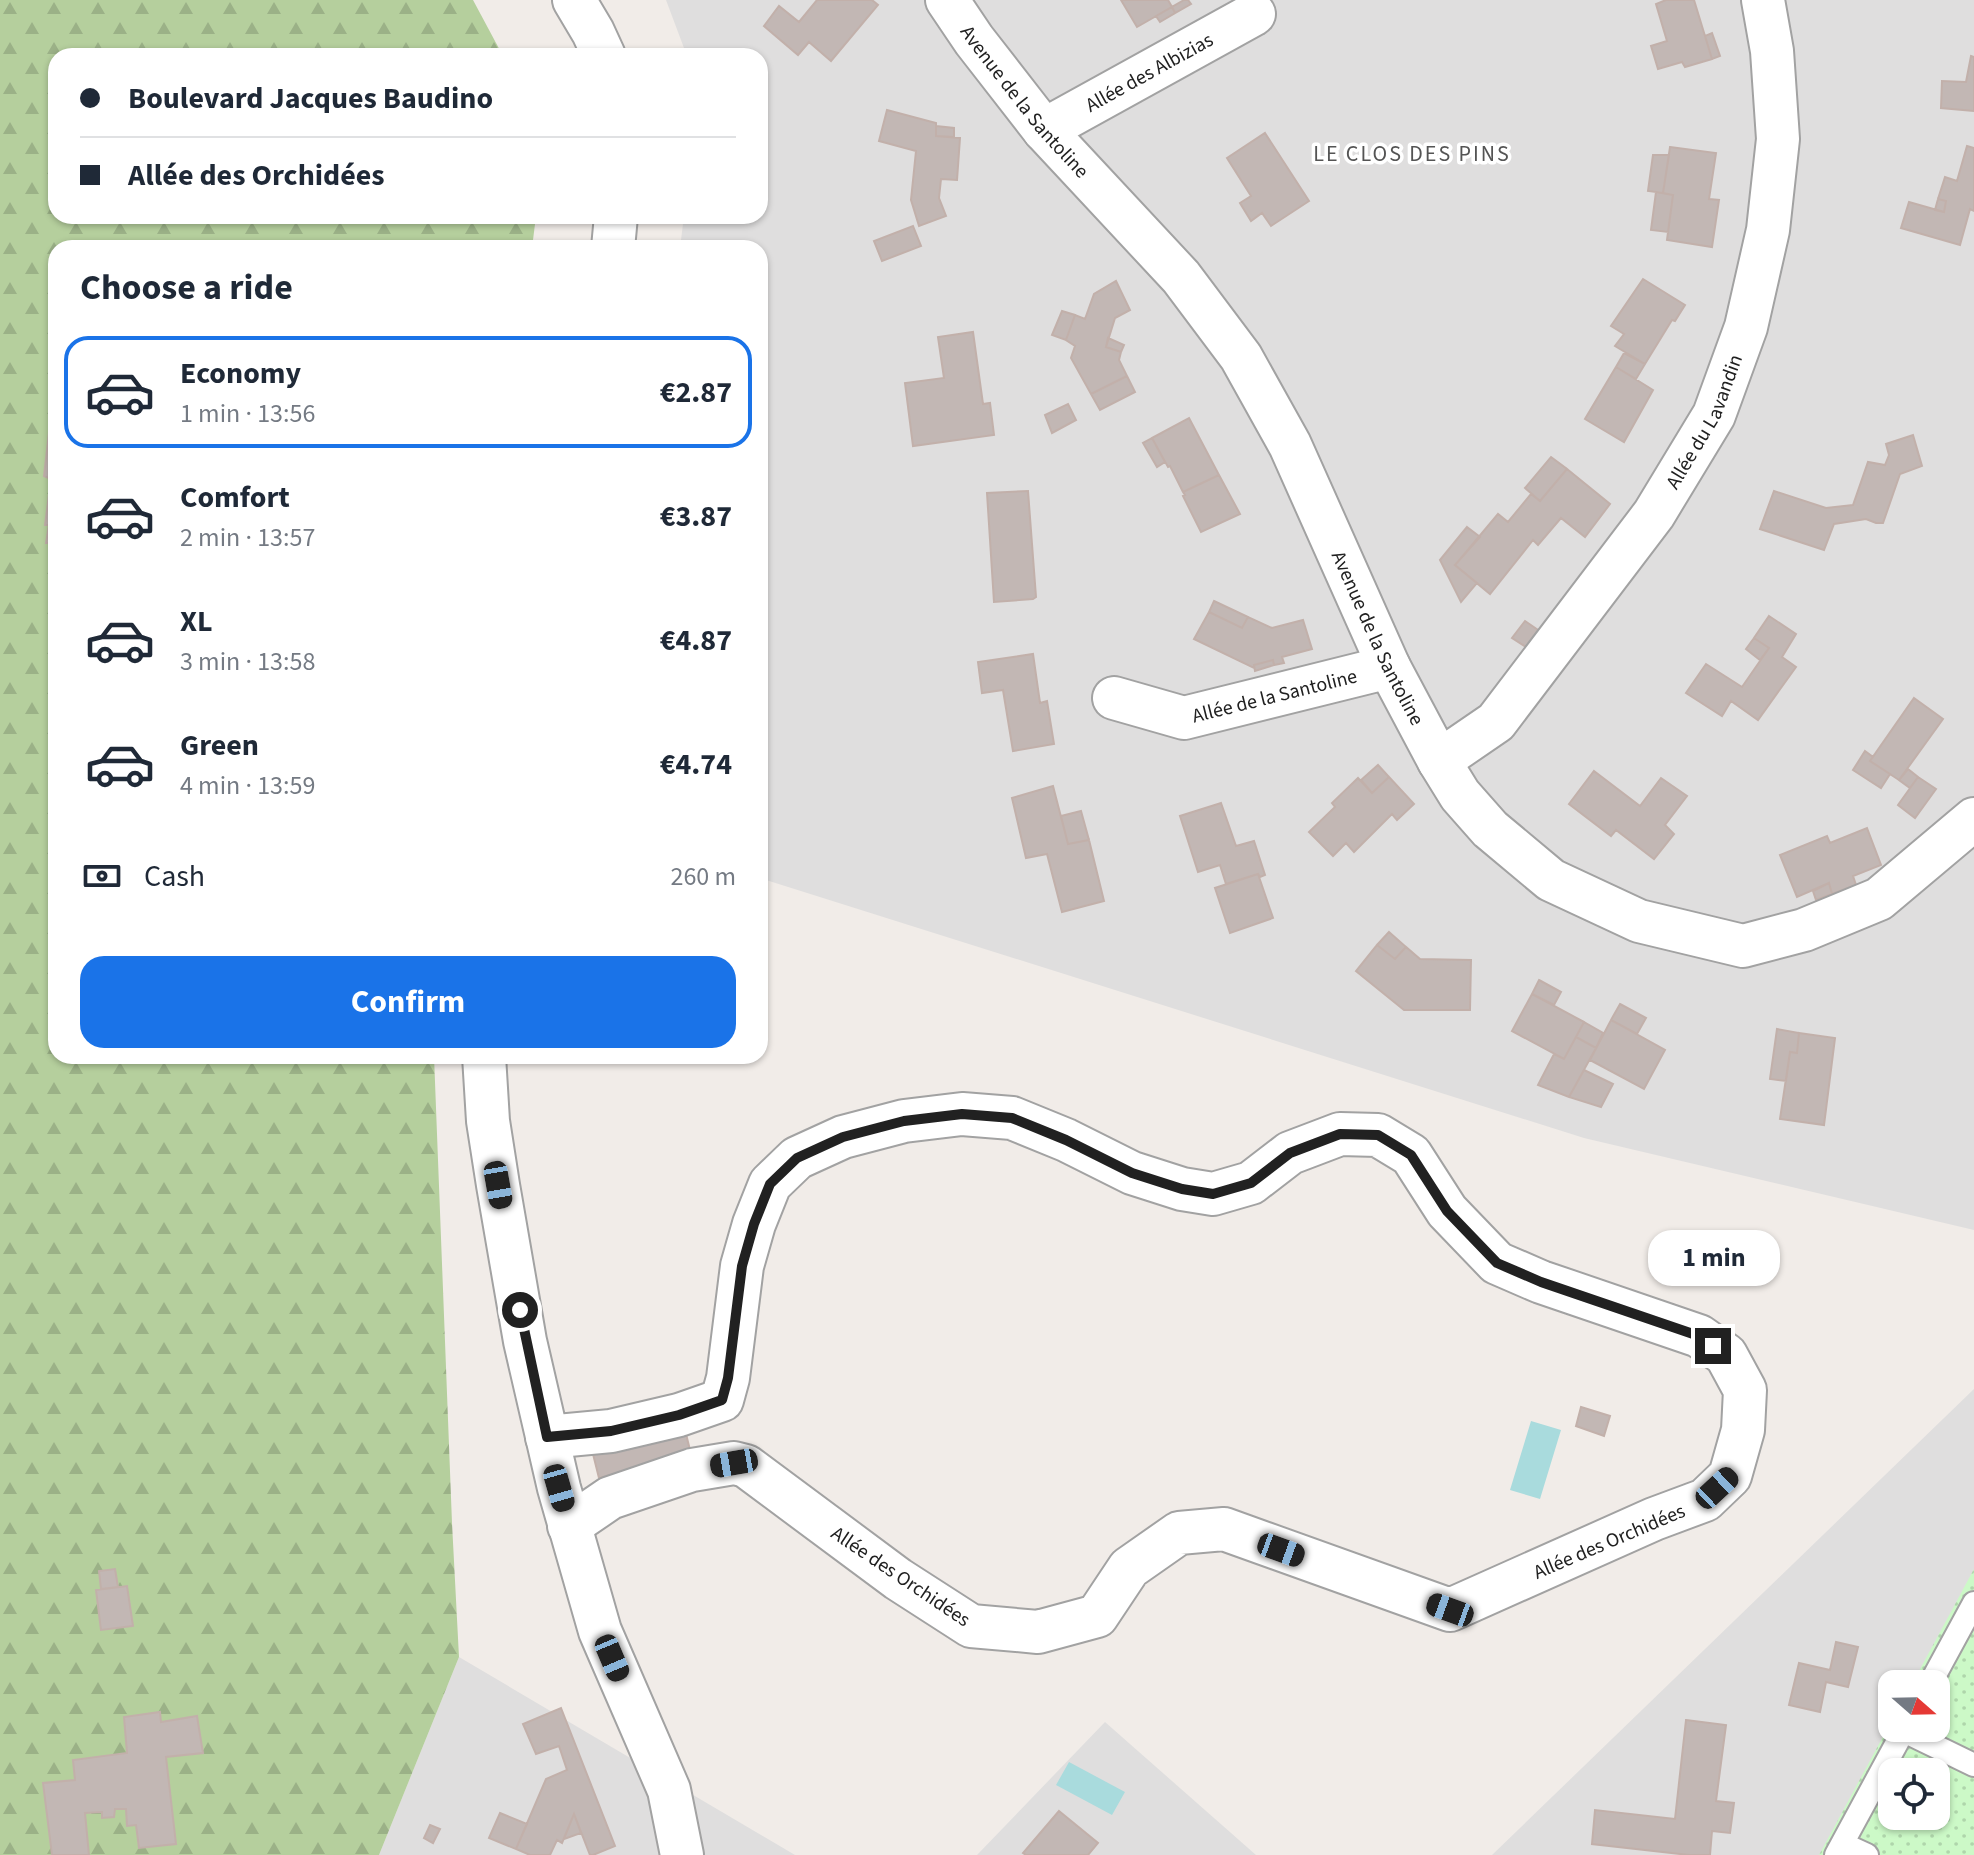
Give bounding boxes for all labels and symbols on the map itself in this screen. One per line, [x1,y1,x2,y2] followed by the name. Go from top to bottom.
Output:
[953,20,1095,185] street label: Avenue de la Santoline
[1081,26,1219,119] street label: Allée des Albizias
[1313,138,1511,170] district label: LE CLOS DES PINS
[1659,351,1750,495] street label: Allée du Lavandin
[1324,547,1431,731] street label: Avenue de la Santoline
[1189,662,1360,730] street label: Allée de la Santoline
[482,1159,514,1211] car
[1647,1230,1779,1286] callout: 1 min
[502,1292,538,1328] route start
[1695,1328,1731,1364] route end
[708,1447,760,1479] car
[541,1462,577,1514] car
[1691,1463,1743,1513] car
[1529,1497,1690,1587] street label: Allée des Orchidées
[825,1520,976,1634] street label: Allée des Orchidées
[1254,1531,1308,1569] car
[1423,1591,1477,1629] car
[592,1631,632,1685] car
[1878,1670,1950,1742] north arrow

